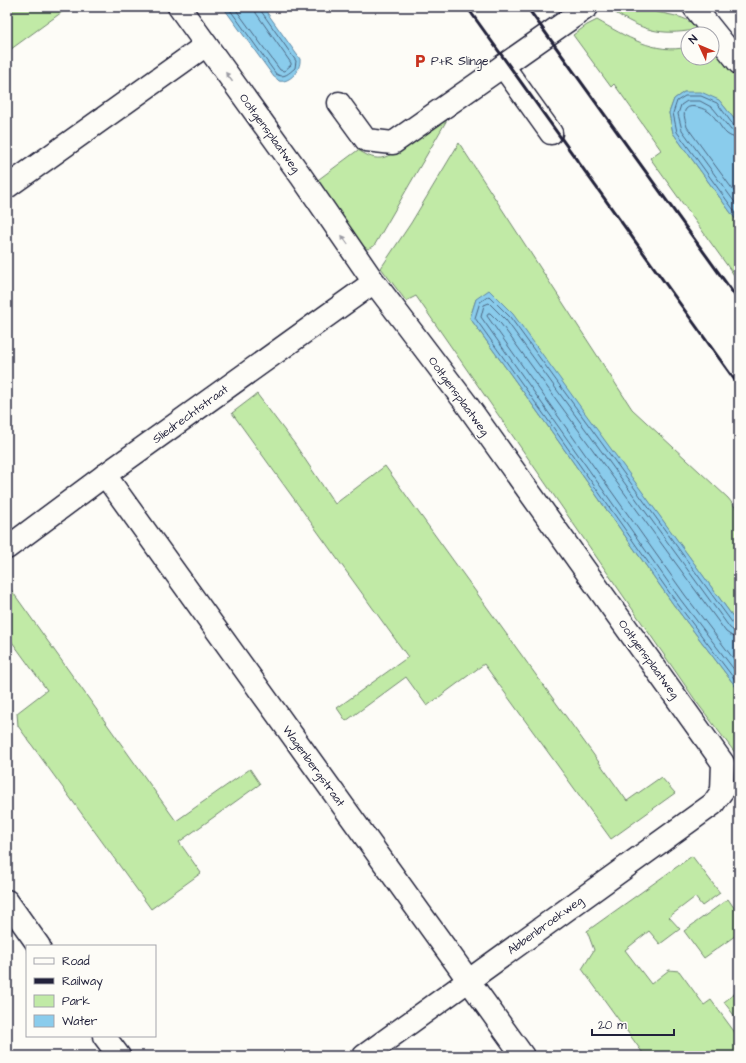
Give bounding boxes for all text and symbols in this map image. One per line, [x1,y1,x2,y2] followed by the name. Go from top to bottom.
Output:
[680,26,720,66] north arrow
[685,32,701,47] text: N
[412,53,428,69] parking icon: P+R Slinge
[431,53,489,71] place label: P+R Slinge
[225,71,233,82] one-way arrow
[234,90,304,177] street label: Ooltgensplaatweg
[341,234,349,245] one-way arrow
[423,353,493,440] street label: Ooltgensplaatweg
[149,381,232,448] street label: Sliedrechtstraat
[613,616,683,703] street label: Ooltgensplaatweg
[277,722,349,811] street label: Wagenbergstraat
[504,892,587,960] street label: Abbenbroekweg
[26,945,156,1037] legend
[62,953,90,970] text: Road
[62,973,103,991] text: Railway
[62,993,90,1010] text: Park
[592,1011,674,1037] scale bar
[62,1013,98,1030] text: Water
[598,1017,627,1034] text: 20 m

